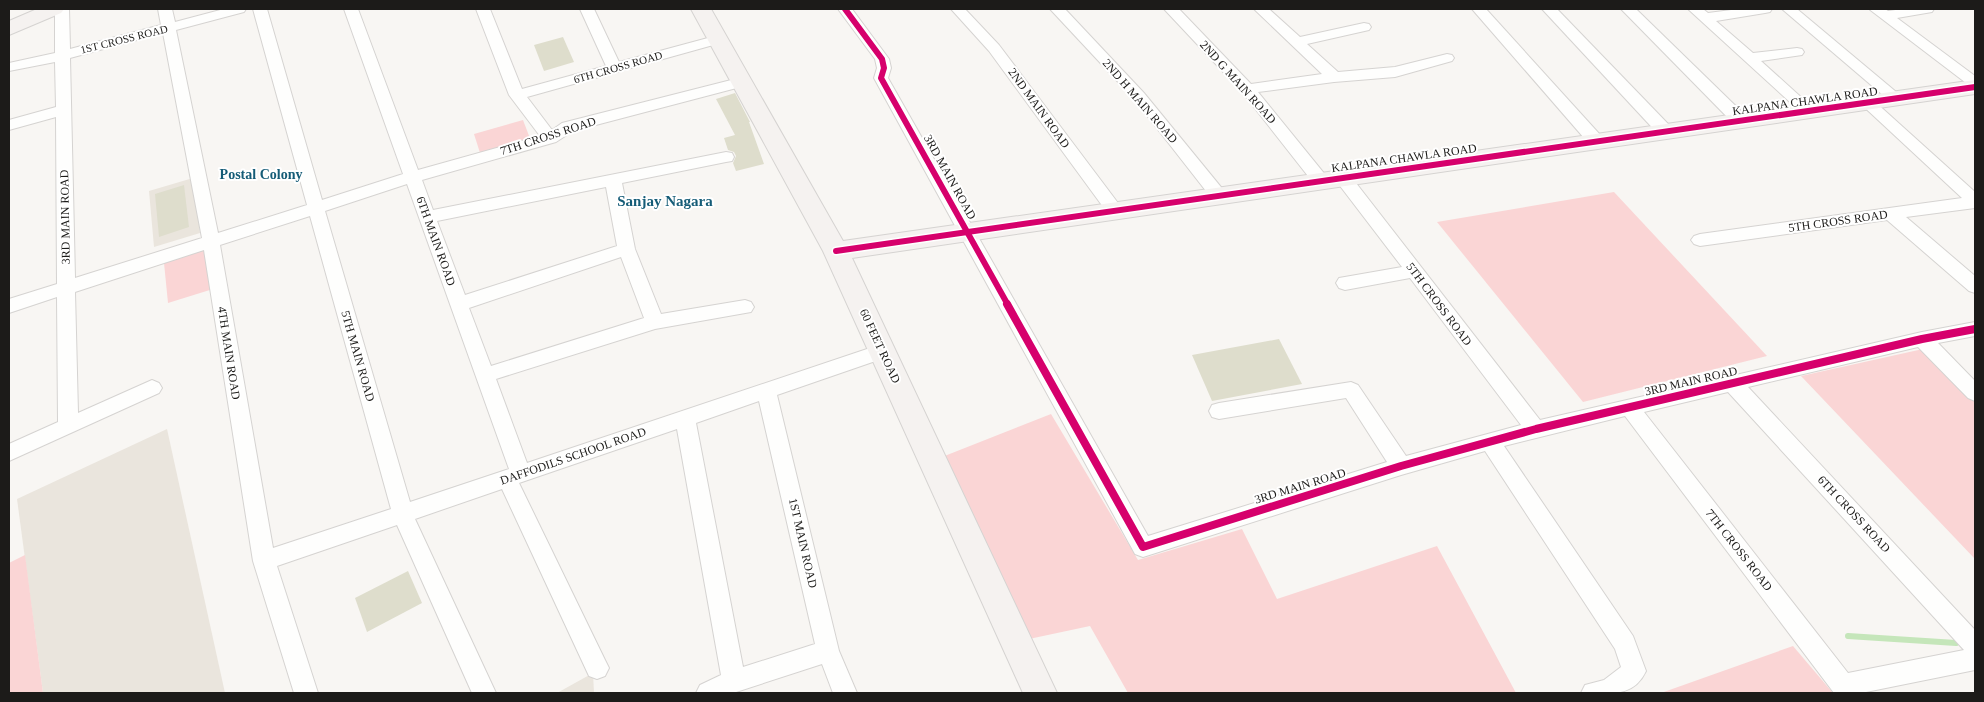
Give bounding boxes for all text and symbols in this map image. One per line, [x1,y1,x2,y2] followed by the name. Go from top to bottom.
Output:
[79,22,169,56] street label: 1ST CROSS ROAD
[1197,38,1279,127] street label: 2ND G MAIN ROAD
[572,49,664,85] street label: 6TH CROSS ROAD
[1100,56,1181,146] street label: 2ND H MAIN ROAD
[1005,65,1073,151] street label: 2ND MAIN ROAD
[1731,84,1879,118] street label: KALPANA CHAWLA ROAD
[498,114,598,158] street label: 7TH CROSS ROAD
[921,132,979,222] street label: 3RD MAIN ROAD
[1330,141,1478,175] street label: KALPANA CHAWLA ROAD
[220,167,302,182] district label: Postal Colony
[57,169,73,264] street label: 3RD MAIN ROAD
[617,193,713,209] district label: Sanjay Nagara
[413,194,459,288] street label: 6TH MAIN ROAD
[1787,207,1889,235] street label: 5TH CROSS ROAD
[1403,260,1475,348] street label: 5TH CROSS ROAD
[215,305,243,401] street label: 4TH MAIN ROAD
[857,307,903,386] street label: 60 FEET ROAD
[338,309,378,403] street label: 5TH MAIN ROAD
[1643,363,1739,398] street label: 3RD MAIN ROAD
[498,424,648,488] street label: DAFFODILS SCHOOL ROAD
[1253,465,1348,507] street label: 3RD MAIN ROAD
[1815,473,1893,556] street label: 6TH CROSS ROAD
[786,497,820,590] street label: 1ST MAIN ROAD
[1703,506,1776,594] street label: 7TH CROSS ROAD

